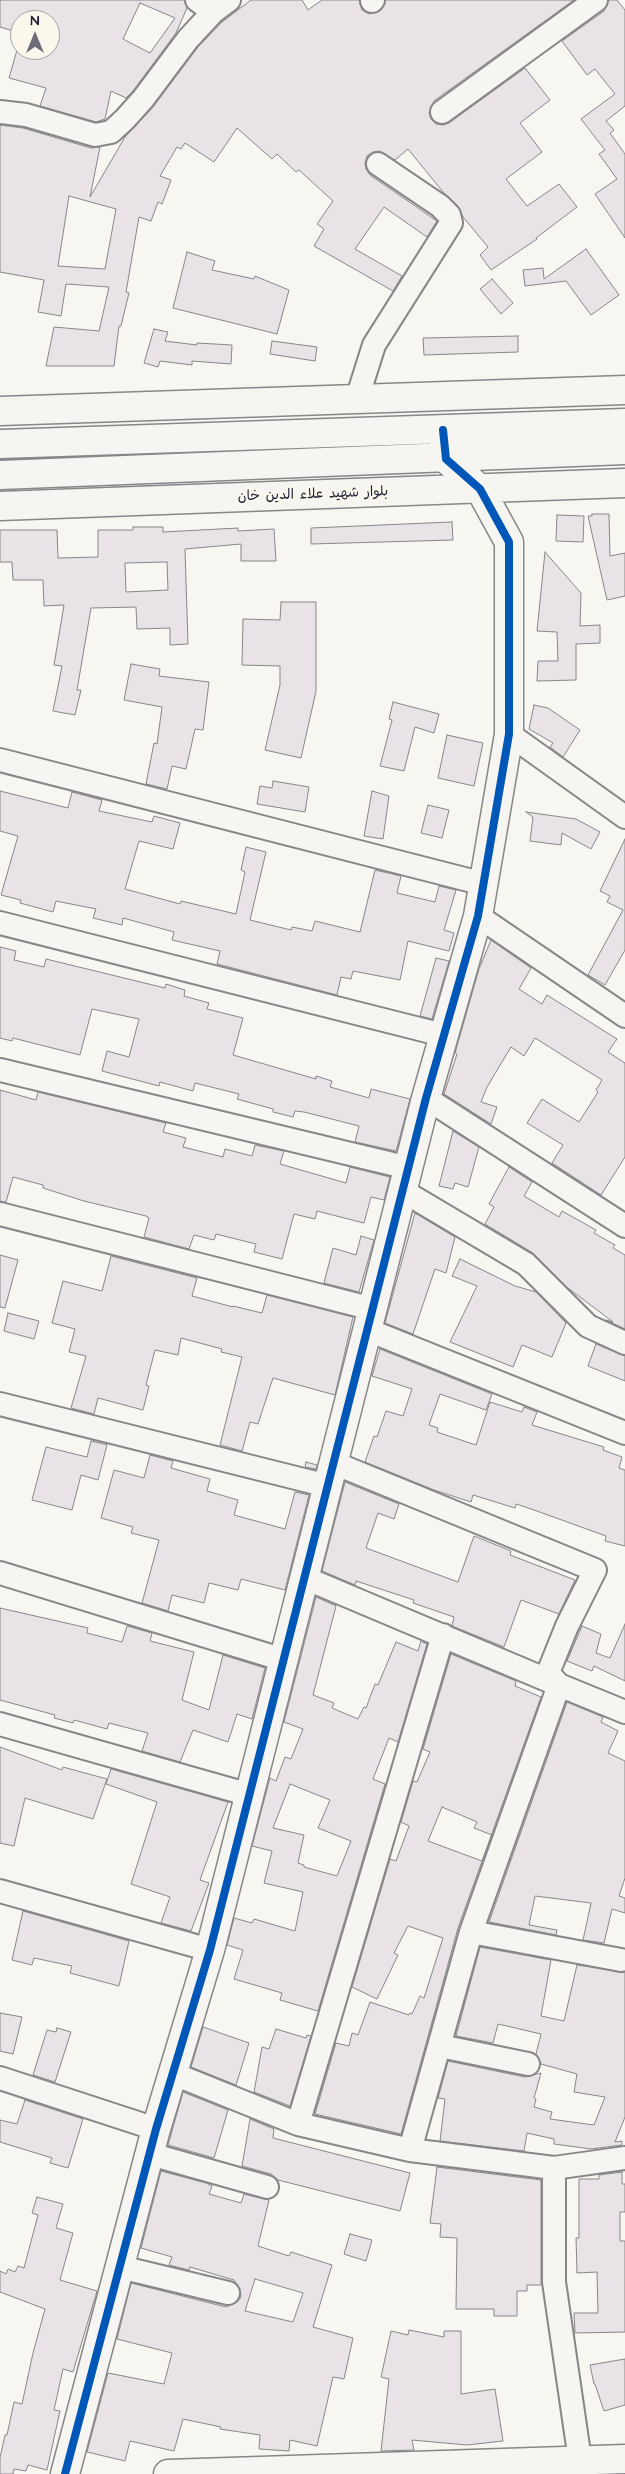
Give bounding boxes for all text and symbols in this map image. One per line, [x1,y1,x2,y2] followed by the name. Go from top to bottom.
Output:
[10,10,60,60] north arrow
[31,11,39,31] text: N
[237,484,389,506] street label: بلوار شهید علاء الدین خان

